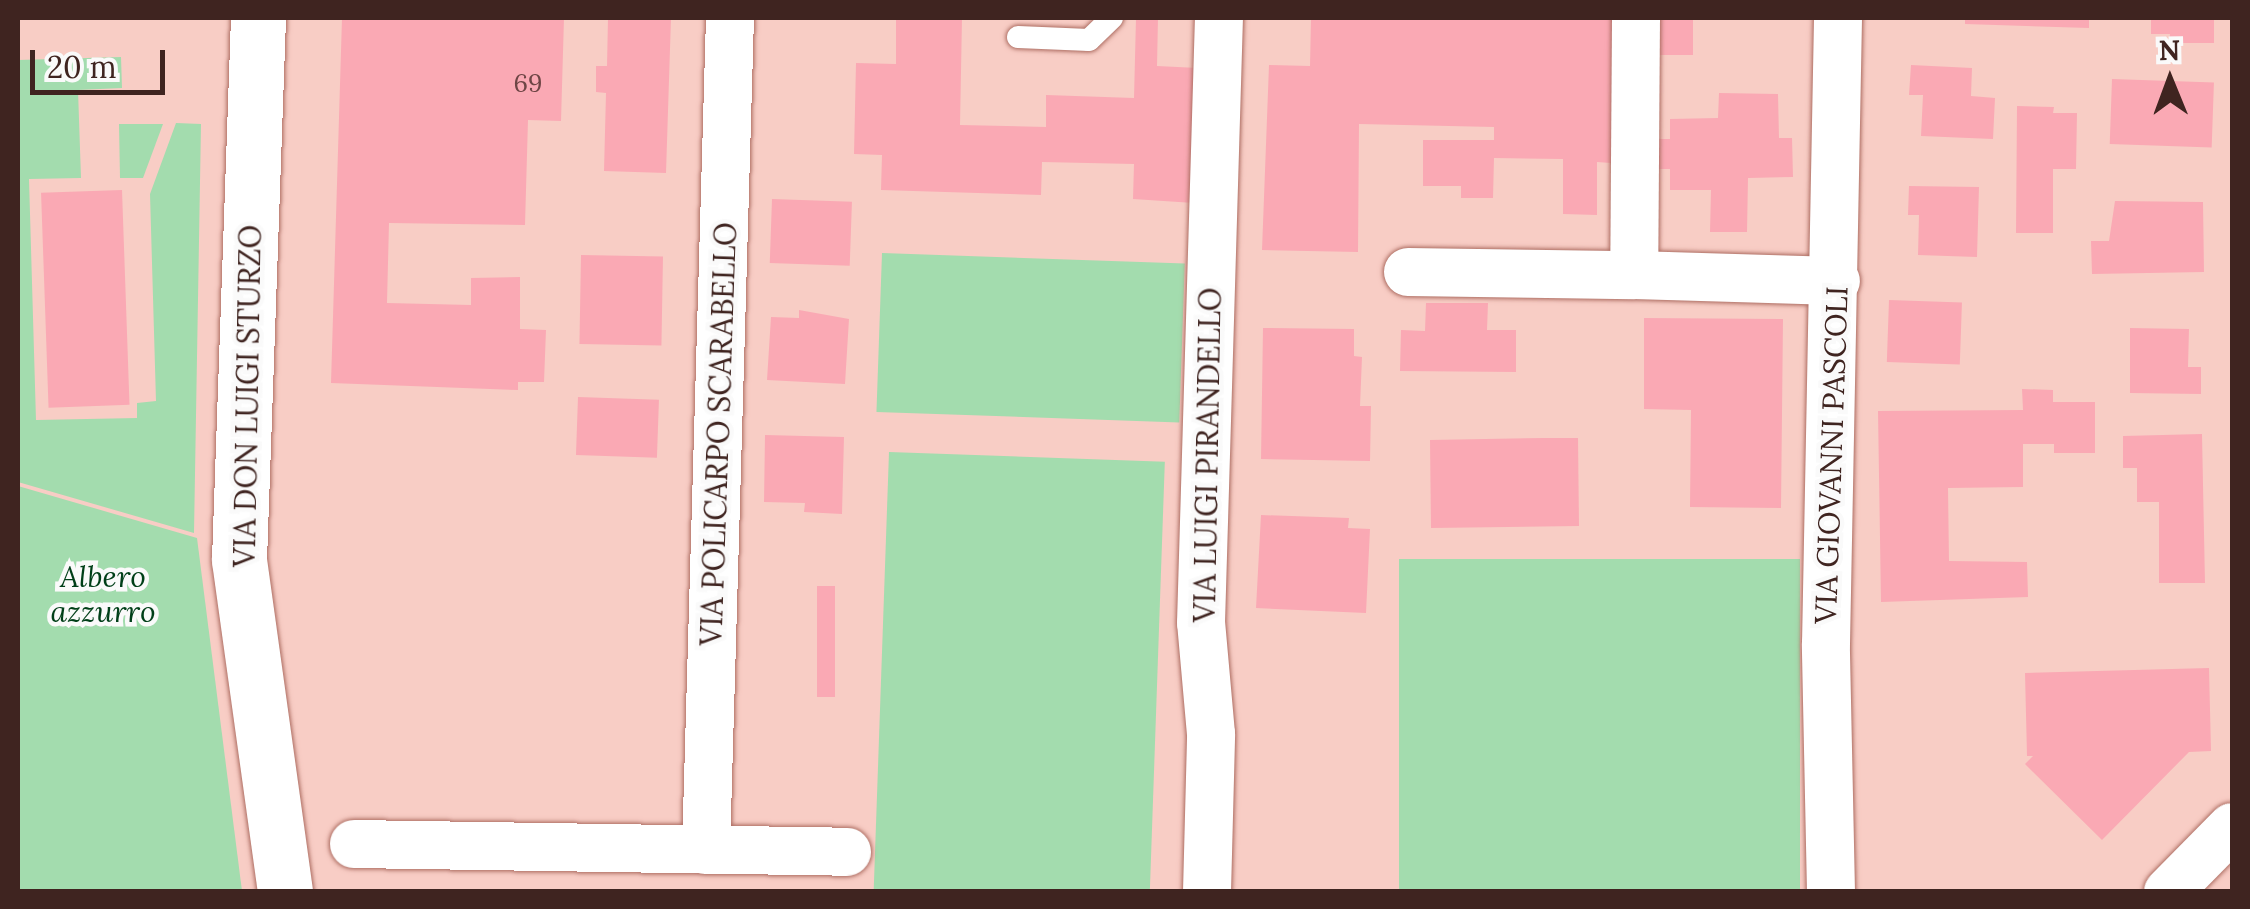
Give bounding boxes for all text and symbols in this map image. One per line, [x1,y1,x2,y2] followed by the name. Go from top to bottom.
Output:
[35,30,170,92] scale bar
[2120,30,2220,130] north arrow
[2158,32,2181,68] text: N
[47,48,116,86] text: 20 m
[514,68,542,98] house number: 69
[693,222,743,646] street label: VIA POLICARPO SCARABELLO
[226,224,268,568] street label: VIA DON LUIGI STURZO
[1807,285,1855,625] street label: VIA GIOVANNI PASCOLI
[1186,287,1228,623] street label: VIA LUIGI PIRANDELLO
[50,558,156,628] park label: Albero azzurro

